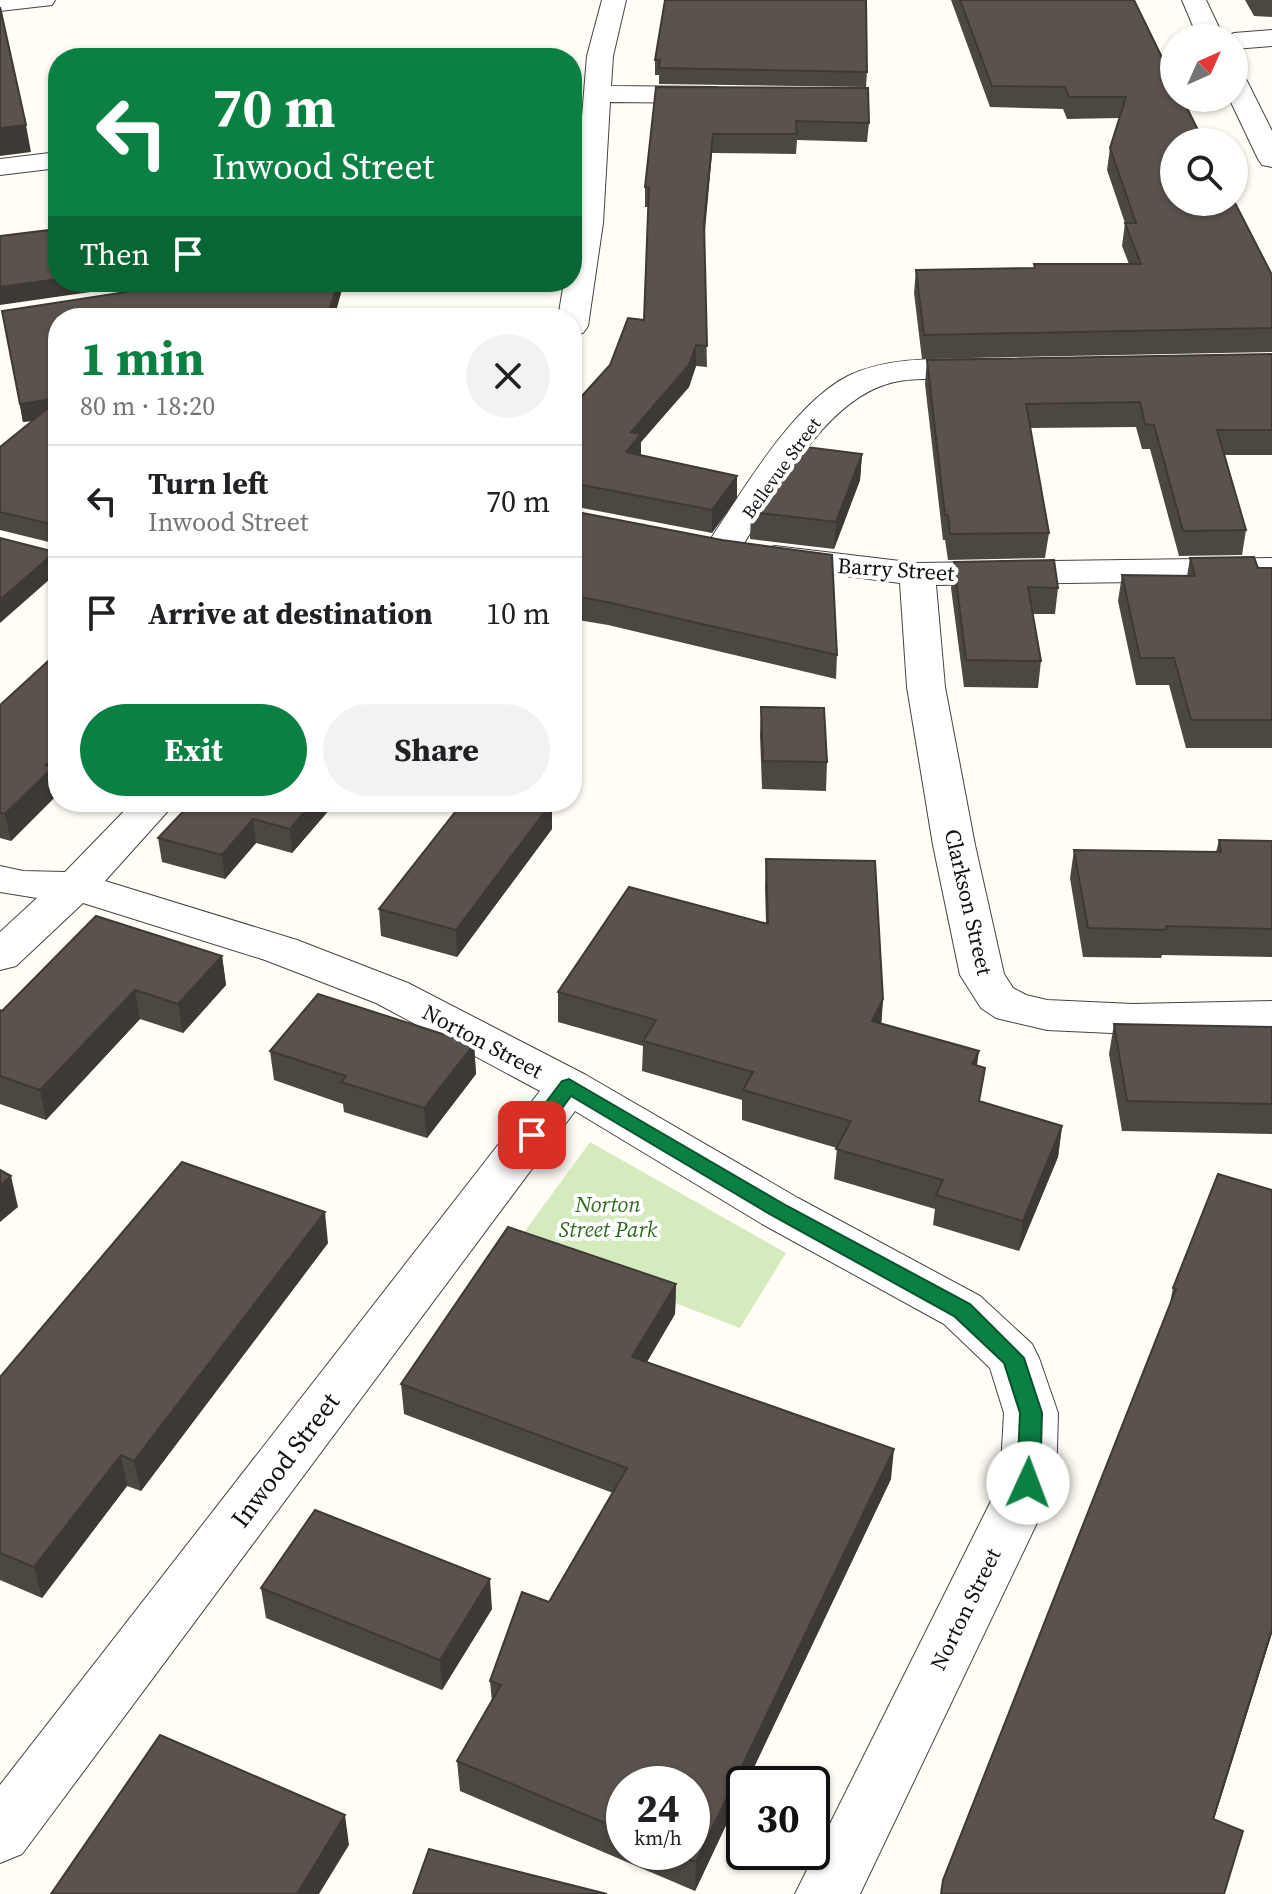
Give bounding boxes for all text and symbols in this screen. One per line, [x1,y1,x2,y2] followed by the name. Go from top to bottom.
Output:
[1160,24,1248,112] north arrow
[1160,24,1248,216] map controls
[212,69,335,146] text: 70 m
[80,80,184,184] icon: left
[1160,128,1248,216] button: search
[212,142,434,191] text: Inwood Street
[166,232,210,276] icon: arrive
[80,234,150,275] text: Then
[80,325,205,391] text: 1 min
[466,334,550,418] button: close
[80,388,215,424] text: 80 m · 18:20
[736,412,826,524] street label: Bellevue Street
[148,463,268,504] text: Turn left
[80,479,124,523] icon: left
[486,481,550,522] text: 70 m
[148,504,309,540] text: Inwood Street
[837,550,956,588] street label: Barry Street
[80,591,124,635] icon: arrive
[148,593,433,634] text: Arrive at destination
[486,593,550,634] text: 10 m
[80,704,307,796] button: Exit
[323,704,550,796] button: Share
[938,826,1001,979] street label: Clarkson Street
[418,997,549,1086] street label: Norton Street
[498,1101,566,1169] pin
[510,1113,554,1157] icon: arrive
[559,1189,658,1244] park label: Norton Street Park
[222,1385,348,1535] street label: Inwood Street
[986,1441,1070,1525] position arrow
[923,1542,1008,1675] street label: Norton Street
[726,1766,830,1870] speed limit sign: 30
[636,1781,680,1835] text: 24
[634,1824,682,1852] text: km/h

